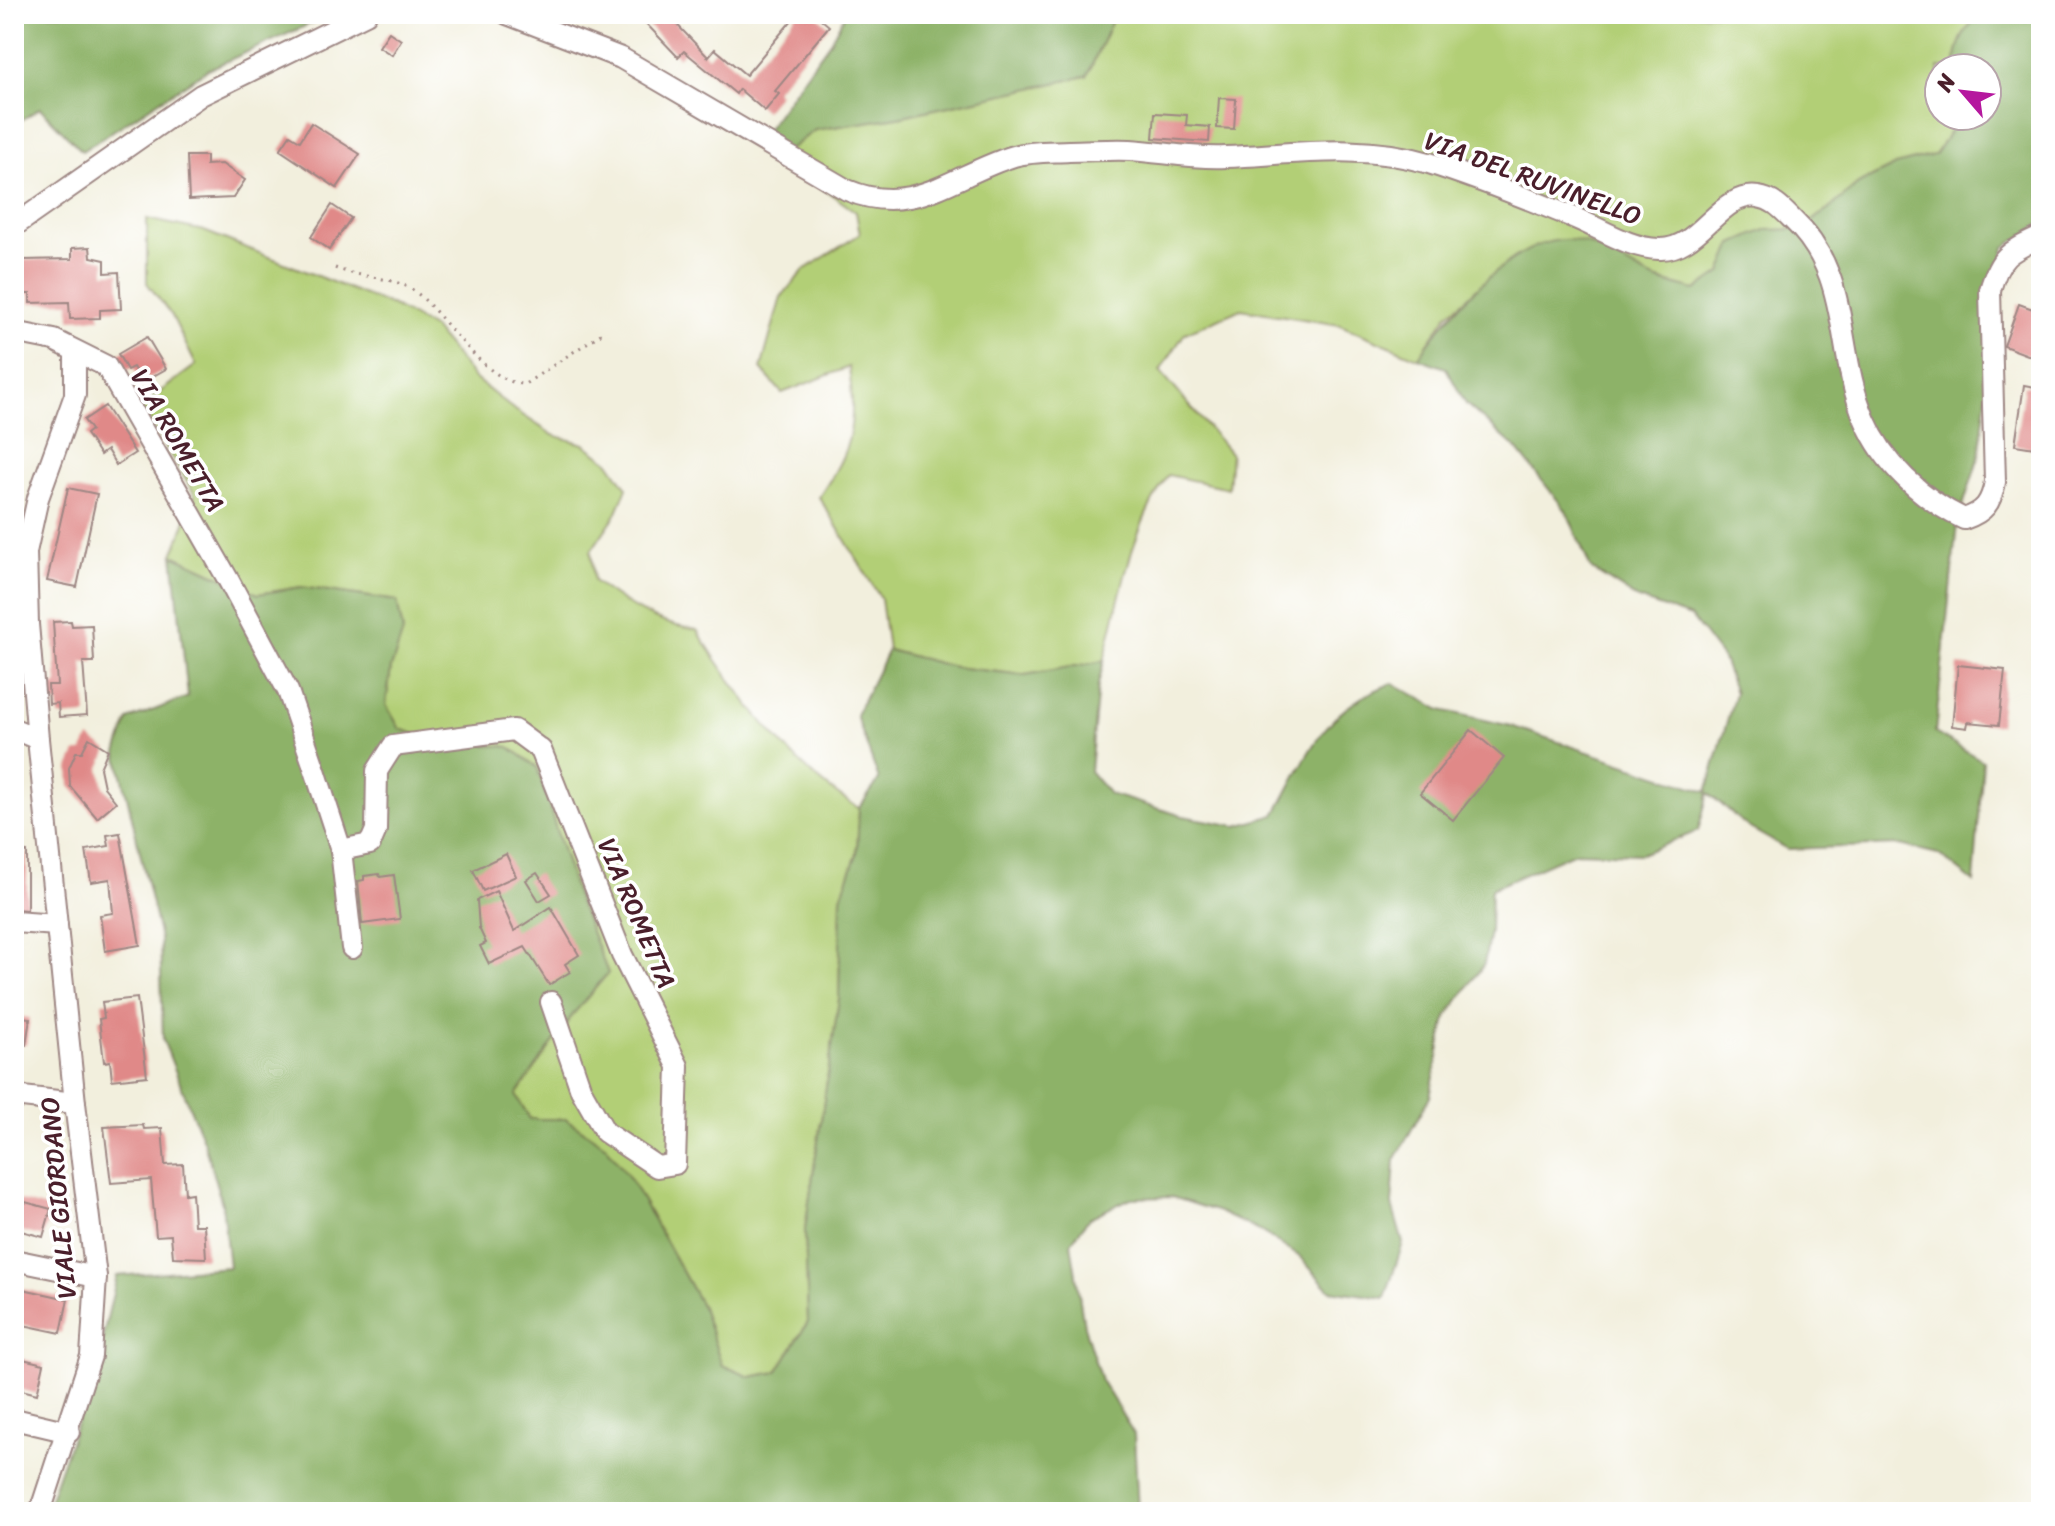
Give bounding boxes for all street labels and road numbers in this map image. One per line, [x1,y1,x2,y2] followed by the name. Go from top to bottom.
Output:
[1418,117,1648,239] street label: VIA DEL RUVINELLO
[118,359,238,521] street label: VIA ROMETTA
[585,831,689,995] street label: VIA ROMETTA
[26,1095,90,1301] street label: VIALE GIORDANO

